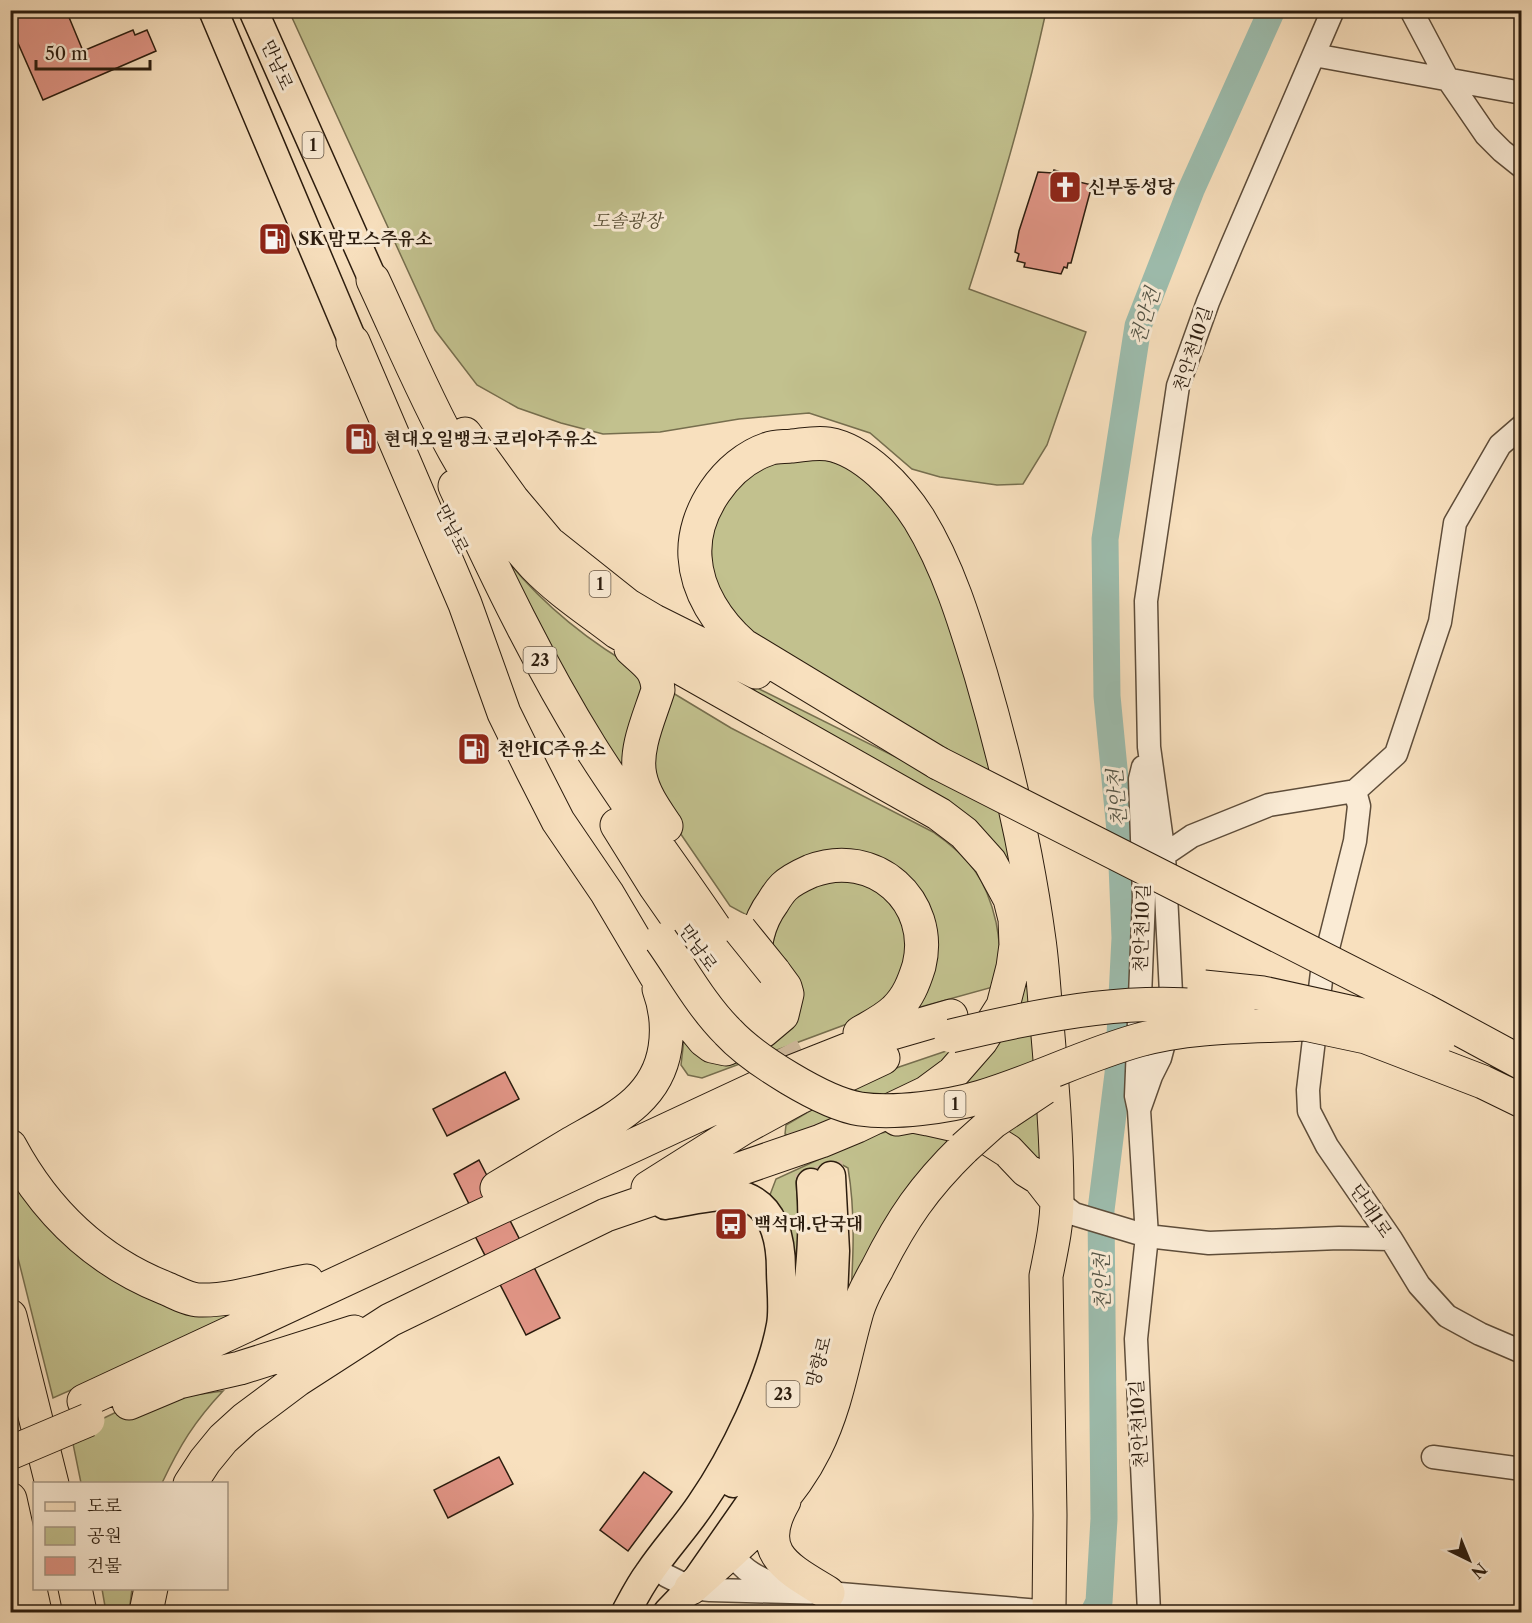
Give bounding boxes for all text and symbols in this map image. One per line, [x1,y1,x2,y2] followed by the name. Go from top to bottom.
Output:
[36,33,150,71] scale bar
[256,37,298,93] street label: 만남로
[45,43,88,65] text: 50 m
[302,132,324,158] road number: 1
[1047,169,1083,205] church icon: 신부동성당
[1088,176,1176,198] place label: 신부동성당
[592,210,664,232] park label: 도솔광장
[257,221,293,257] fuel station icon: SK 맘모스주유소
[298,228,433,250] place label: SK 맘모스주유소
[1125,283,1165,347] water label: 천안천
[1169,304,1217,394] street label: 천안천10길
[343,421,379,457] fuel station icon: 현대오일뱅크 코리아주유소
[384,428,598,450] place label: 현대오일뱅크 코리아주유소
[431,501,473,557] street label: 만남로
[590,571,610,597] road number: 1
[524,647,556,673] road number: 23
[456,731,492,767] fuel station icon: 천안IC주유소
[497,738,606,760] place label: 천안IC주유소
[1102,766,1131,828] water label: 천안천
[1129,883,1155,973] street label: 천안천10길
[674,920,722,976] street label: 만남로
[944,1091,966,1117] road number: 1
[1345,1180,1397,1242] street label: 단대1로
[713,1206,749,1242] bus stop icon: 백석대.단국대
[754,1213,863,1235] place label: 백석대.단국대
[1089,1251,1115,1311] water label: 천안천
[802,1334,836,1390] street label: 망향로
[1126,1379,1152,1469] street label: 천안천10길
[766,1381,800,1407] road number: 23
[33,1482,228,1590] legend
[87,1495,122,1517] text: 도로
[87,1525,122,1547] text: 공원
[1439,1530,1499,1590] north arrow
[87,1555,122,1577] text: 건물
[1467,1559,1491,1583] text: N

